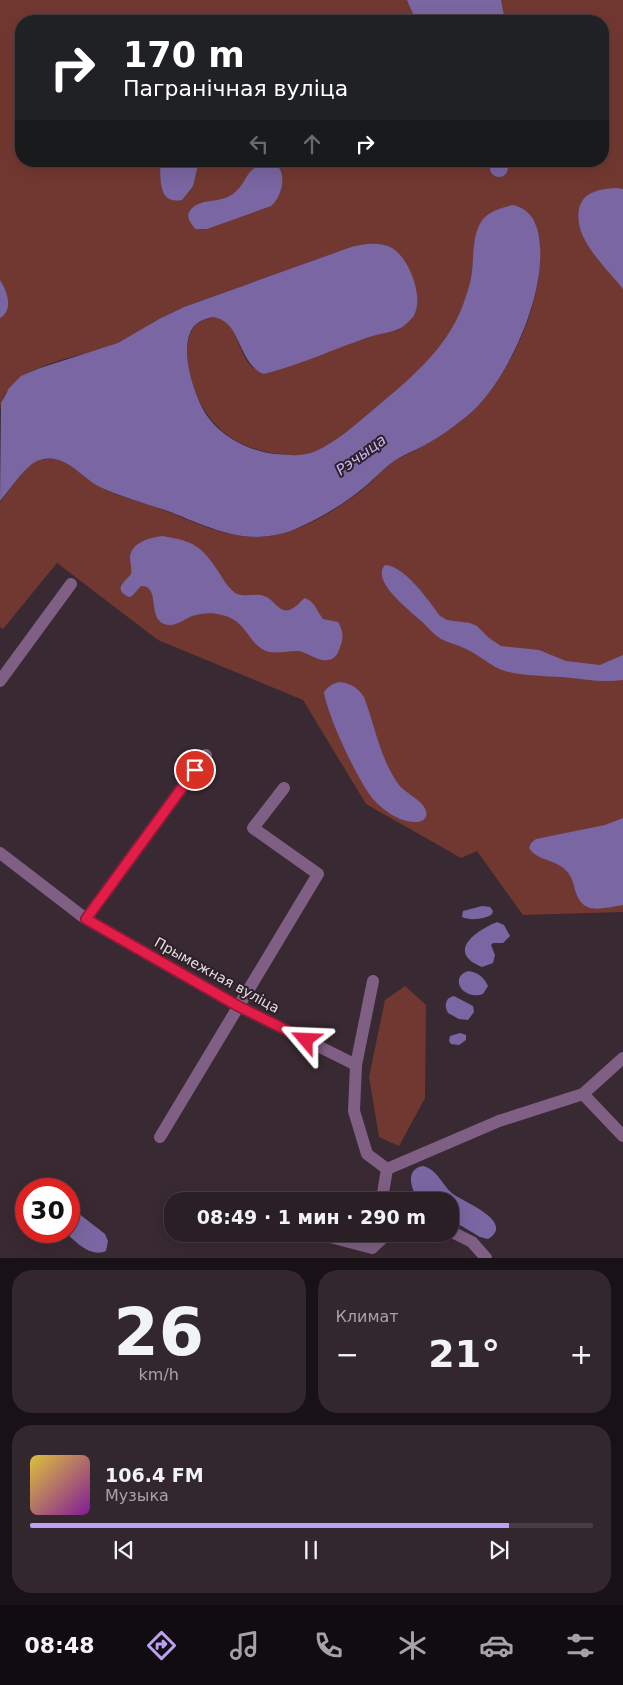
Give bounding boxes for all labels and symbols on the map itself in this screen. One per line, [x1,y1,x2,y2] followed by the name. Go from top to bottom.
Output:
[332,431,390,479] water label: Рэчыца
[174,749,216,791] pin
[152,934,282,1016] street label: Прымежная вуліца
[279,1013,331,1065] position arrow
[15,1178,80,1243] speed limit sign: 30

